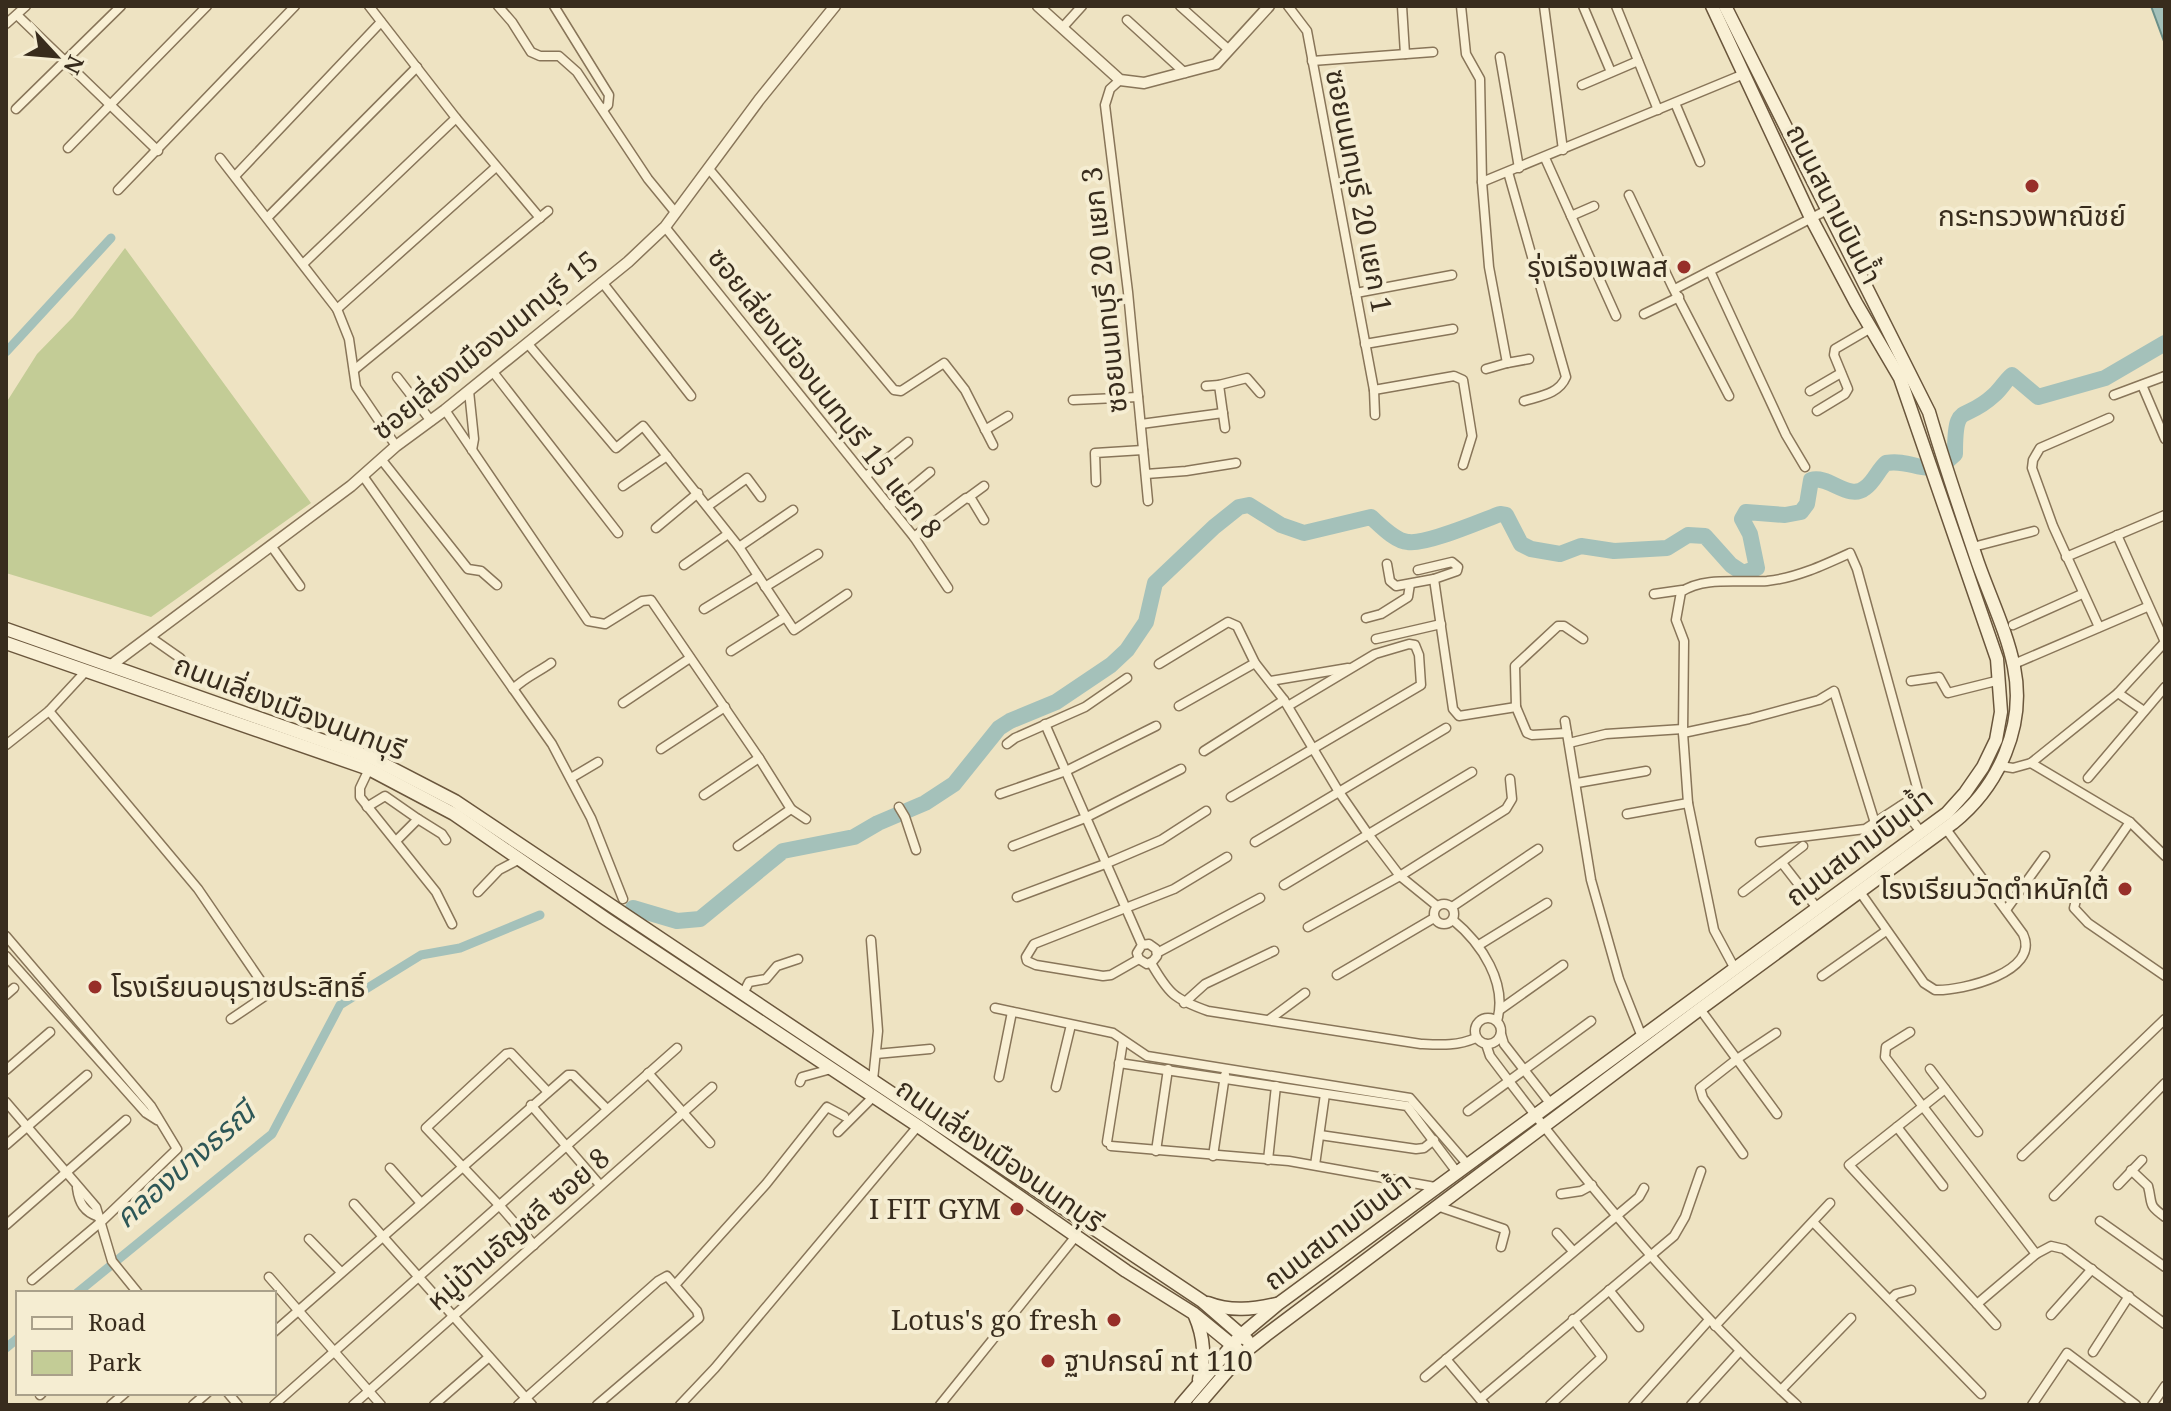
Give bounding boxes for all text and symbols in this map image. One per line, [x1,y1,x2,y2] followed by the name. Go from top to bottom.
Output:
[16,16,96,96] north arrow
[58,51,92,80] text: N
[1318,66,1402,316] street label: ซอยนนทบุรี 20 แยก 1
[1778,117,1892,290] street label: ถนนสนามบินน้ำ
[1071,165,1135,415] street label: ซอยนนทบุรี 20 แยก 3
[2023,177,2041,195] marker: กระทรวงพาณิชย์
[1938,196,2126,234] place label: กระทรวงพาณิชย์
[700,239,951,546] street label: ซอยเลี่ยงเมืองนนทบุรี 15 แยก 8
[363,241,606,447] street label: ซอยเลี่ยงเมืองนนทบุรี 15
[1527,247,1668,285] place label: รุ่งเรืองเพลส
[1675,258,1693,276] marker: รุ่งเรืองเพลส
[169,644,412,768] street label: ถนนเลี่ยงเมืองนนทบุรี
[1777,778,1940,914] street label: ถนนสนามบินน้ำ
[1880,869,2109,907] place label: โรงเรียนวัดตำหนักใต้
[2116,880,2134,898] marker: โรงเรียนวัดตำหนักใต้
[111,967,366,1005] place label: โรงเรียนอนุราชประสิทธิ์
[86,978,104,996] marker: โรงเรียนอนุราชประสิทธิ์
[889,1068,1112,1240] street label: ถนนเลี่ยงเมืองนนทบุรี
[105,1089,266,1236] water label: คลองบางธรณี
[418,1138,617,1318] street label: หมู่บ้านอัญชลี ซอย 8
[1255,1162,1418,1298] street label: ถนนสนามบินน้ำ
[869,1189,1001,1227] place label: I FIT GYM
[1008,1200,1026,1218] marker: I FIT GYM
[16,1291,276,1395] legend
[891,1300,1098,1338] place label: Lotus's go fresh
[88,1305,146,1338] text: Road
[1105,1311,1123,1329] marker: Lotus's go fresh
[1064,1341,1253,1379] place label: ฐาปกรณ์ nt 110
[88,1345,142,1378] text: Park
[1039,1352,1057,1370] marker: ฐาปกรณ์ nt 110

